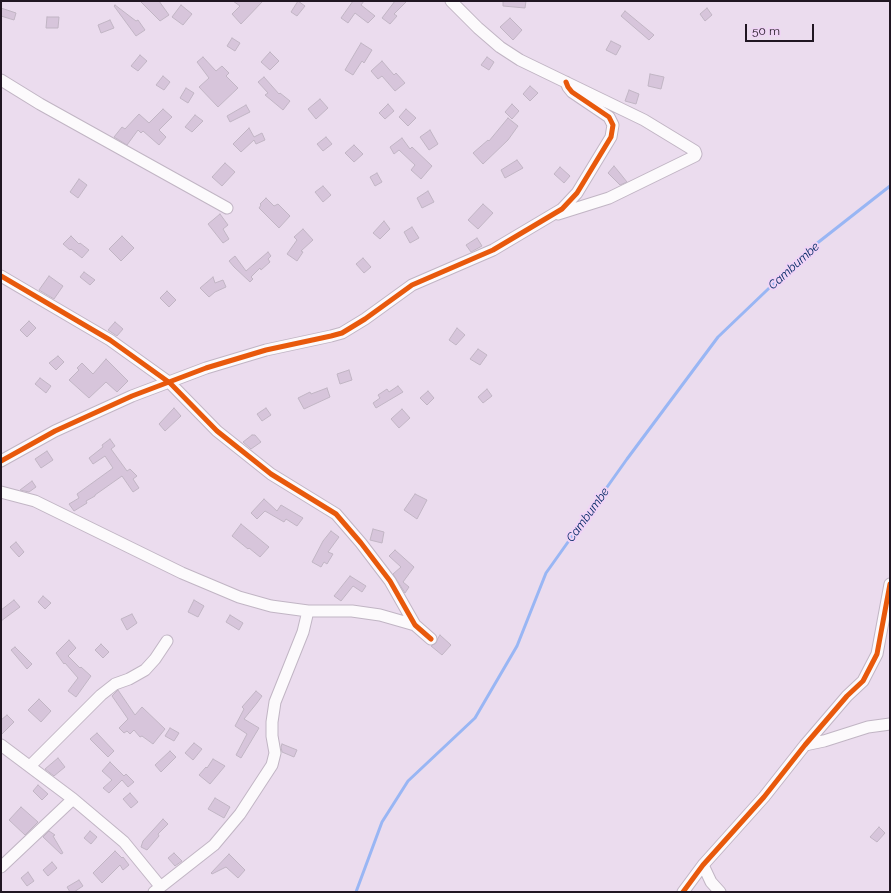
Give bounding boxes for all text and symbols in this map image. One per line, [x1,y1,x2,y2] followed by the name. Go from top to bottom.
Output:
[747,16,816,42] scale bar
[752,24,780,38] text: 50 m
[766,239,822,293] water label: Cambumbe
[563,485,613,545] water label: Cambumbe

